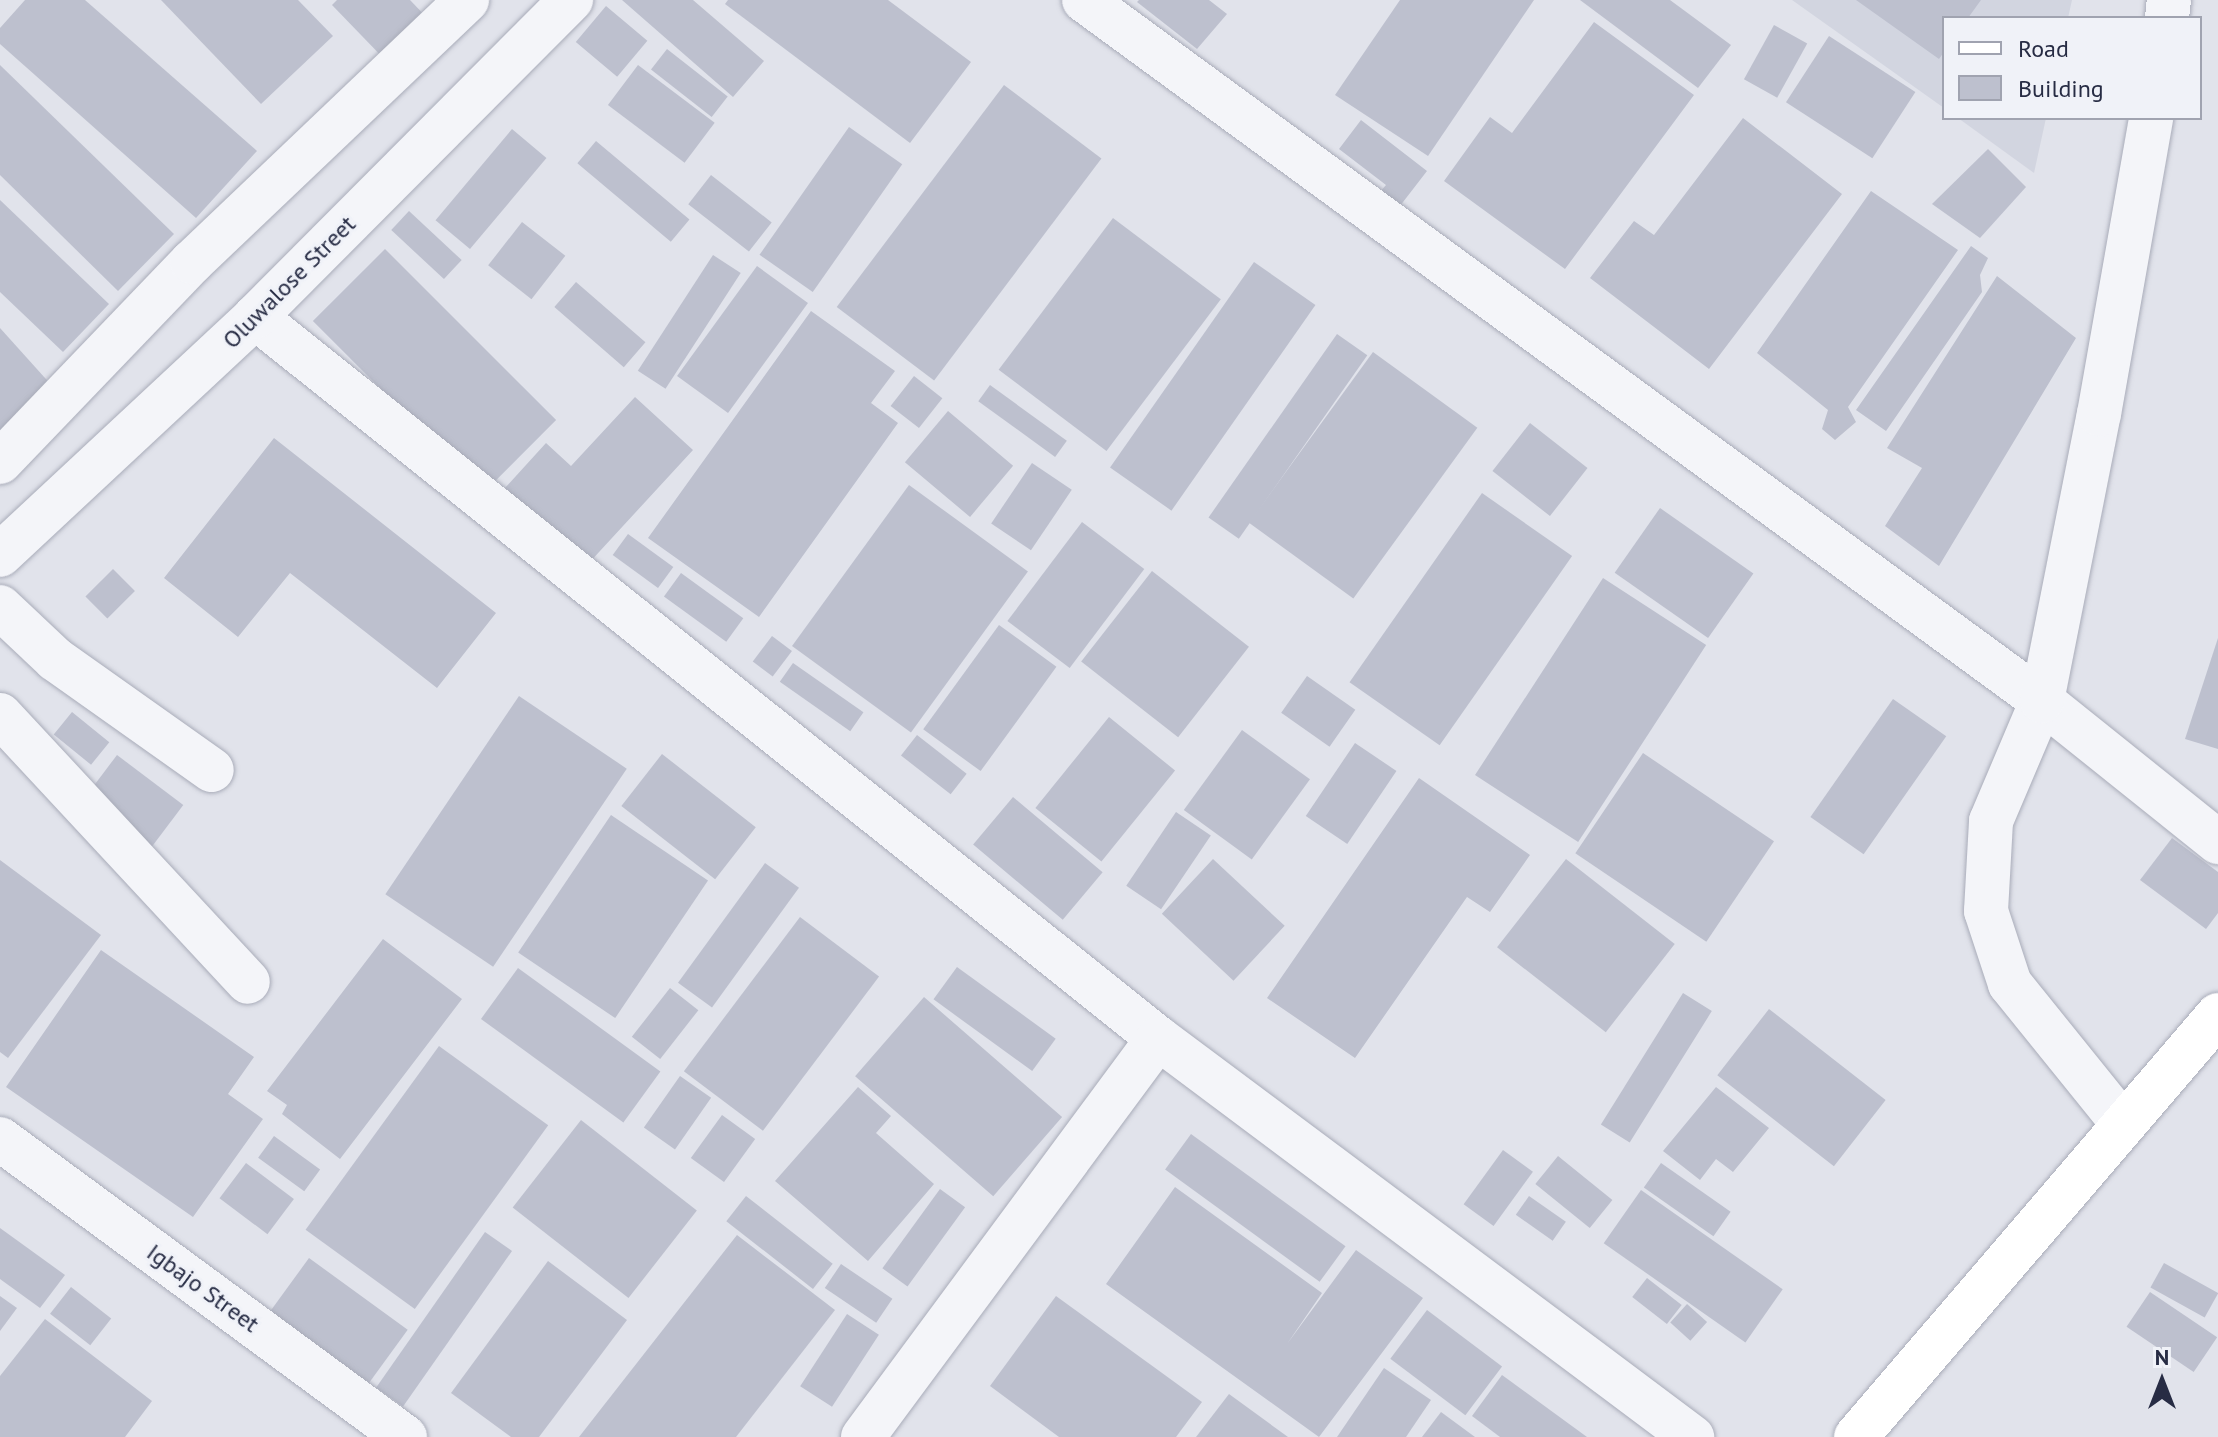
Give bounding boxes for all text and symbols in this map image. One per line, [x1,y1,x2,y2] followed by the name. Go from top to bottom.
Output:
[1942,16,2202,120] legend
[2018,33,2069,64] text: Road
[2018,73,2104,104] text: Building
[217,210,361,354] street label: Oluwalose Street
[141,1238,265,1338] street label: Igbajo Street
[2122,1341,2202,1421] north arrow
[2155,1343,2169,1371] text: N

